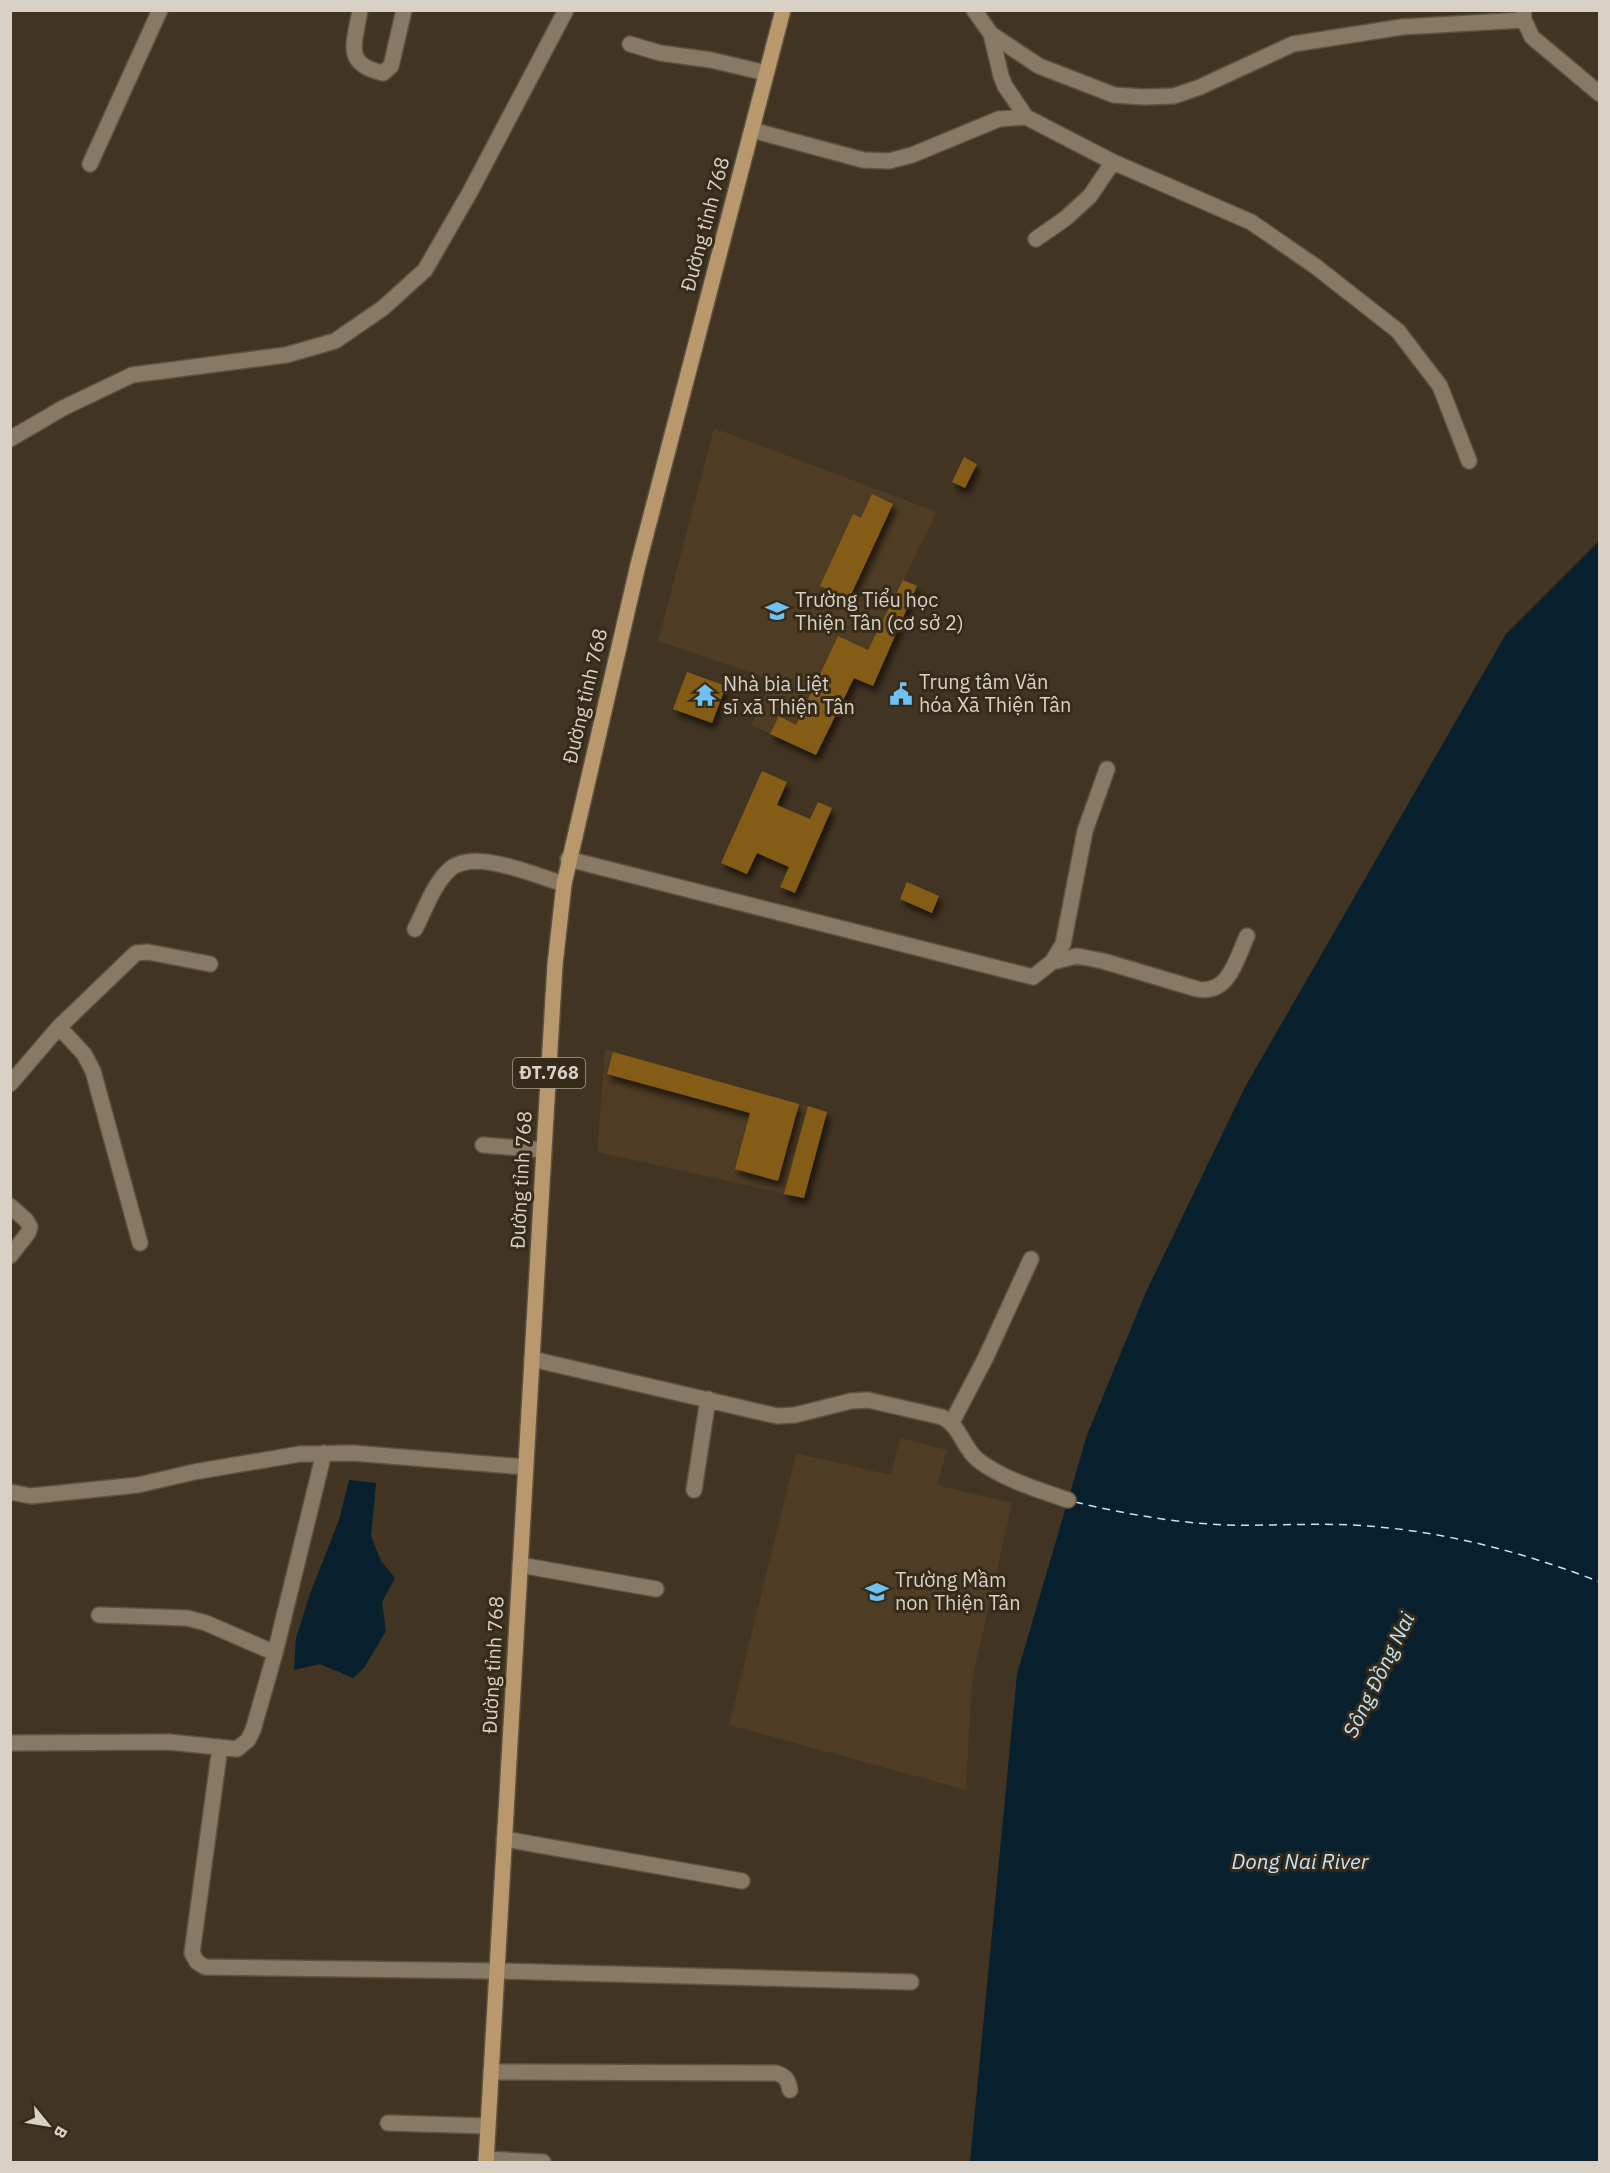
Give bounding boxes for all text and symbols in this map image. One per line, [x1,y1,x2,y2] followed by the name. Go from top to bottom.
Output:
[674,154,735,294] street label: Đường tỉnh 768
[795,586,964,636] place label: Trường Tiểu học Thiện Tân (cơ sở 2)
[764,598,790,624] school or university icon: Trường Tiểu học Thiện Tân (cơ sở 2)
[556,626,613,766] street label: Đường tỉnh 768
[919,668,1071,718] place label: Trung tâm Văn hóa Xã Thiện Tân
[723,670,855,720] place label: Nhà bia Liệt sĩ xã Thiện Tân
[888,681,914,707] public building icon: Trung tâm Văn hóa Xã Thiện Tân
[692,682,718,708] temple icon: Nhà bia Liệt sĩ xã Thiện Tân
[513,1058,585,1088] road number: ĐT.768
[503,1110,538,1250] street label: Đường tỉnh 768
[895,1566,1021,1616] place label: Trường Mầm non Thiện Tân
[864,1579,890,1605] school or university icon: Trường Mầm non Thiện Tân
[475,1595,510,1735] street label: Đường tỉnh 768
[1336,1607,1421,1742] water label: Sông Đồng Nai
[1232,1847,1370,1875] water label: Dong Nai River
[18,2095,78,2155] north arrow
[50,2123,72,2142] text: B

